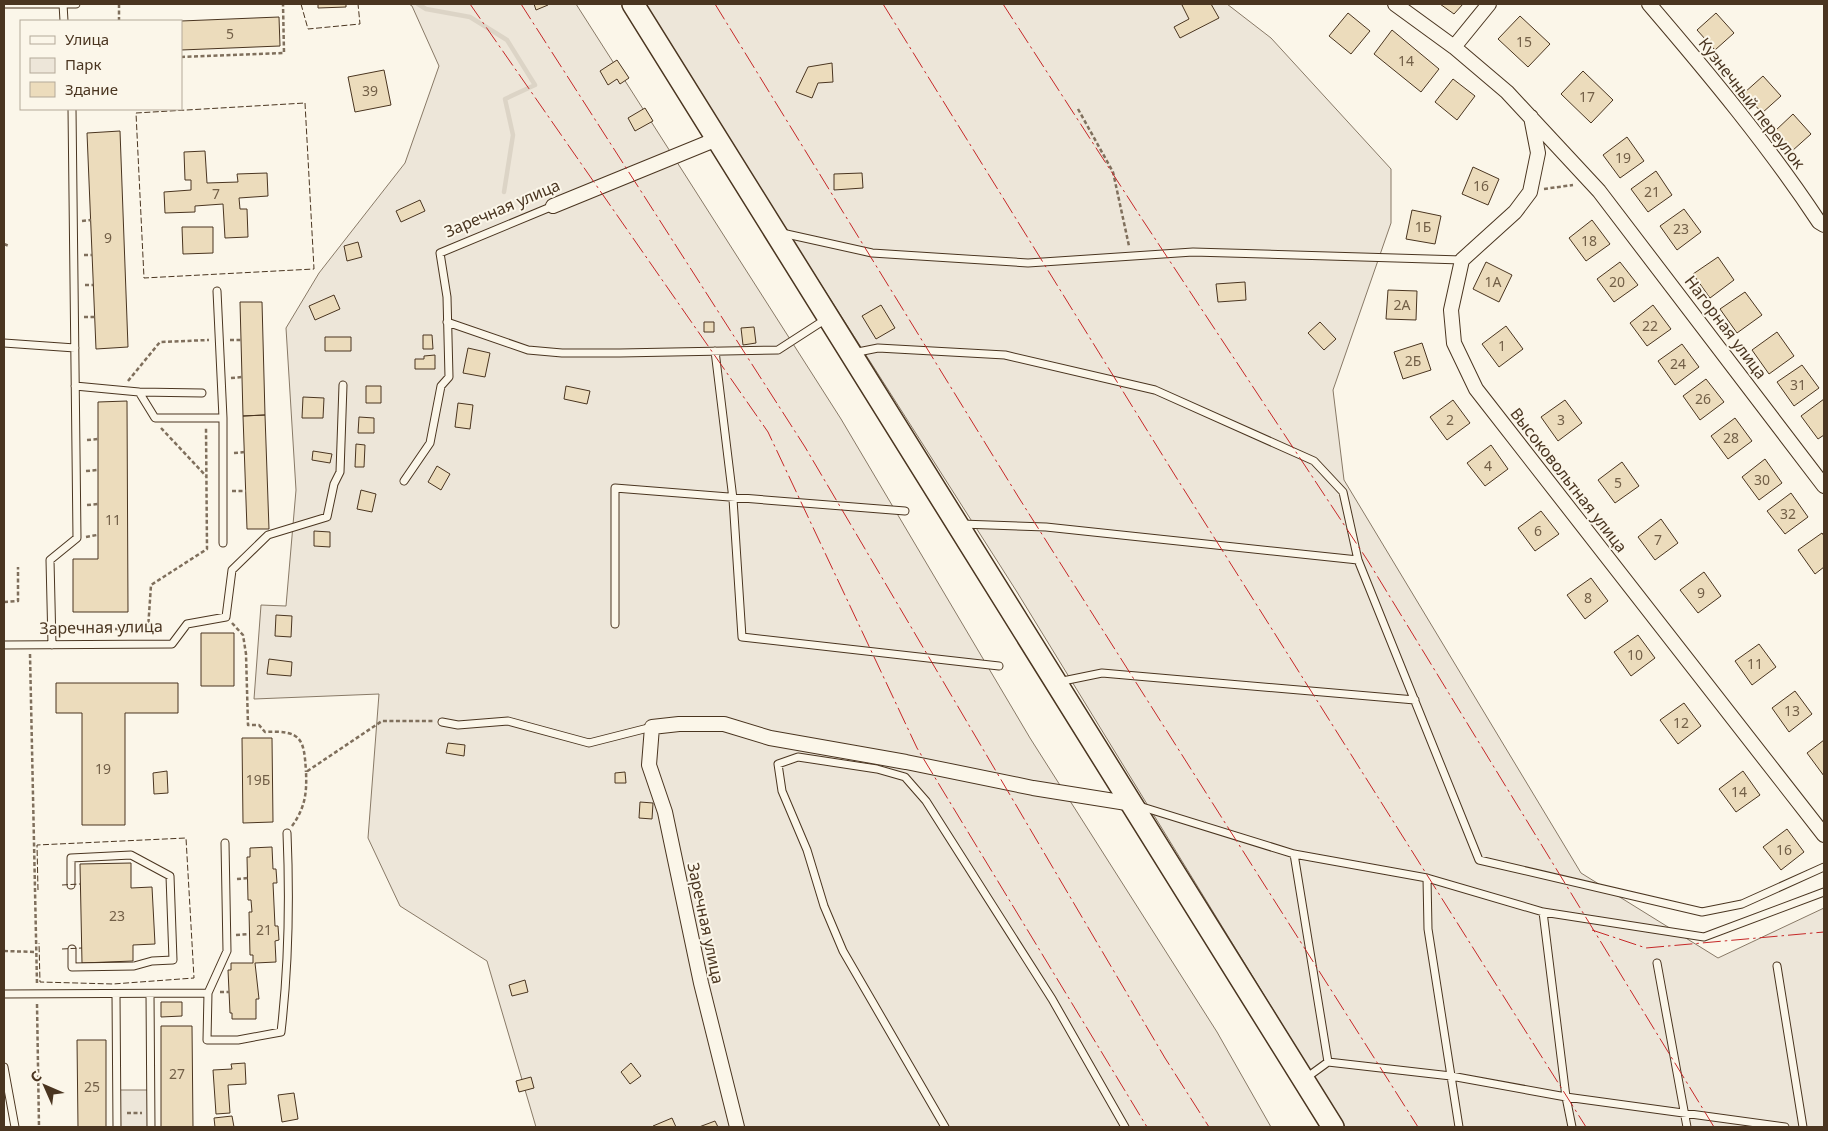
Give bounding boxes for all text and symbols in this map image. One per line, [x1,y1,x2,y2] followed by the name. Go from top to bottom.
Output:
[20,20,182,110] legend
[226,24,234,43] house number: 5
[65,29,109,49] text: Улица
[1516,32,1532,51] house number: 15
[1694,33,1811,174] street label: Кузнечный переулок
[1398,51,1414,70] house number: 14
[65,54,101,74] text: Парк
[65,79,118,99] text: Здание
[362,81,378,100] house number: 39
[1579,87,1595,106] house number: 17
[1615,148,1631,167] house number: 19
[441,174,563,242] street label: Заречная улица
[1473,176,1489,195] house number: 16
[1644,182,1660,201] house number: 21
[212,184,220,203] house number: 7
[1415,217,1431,236] house number: 1Б
[1673,219,1689,238] house number: 23
[104,228,112,247] house number: 9
[1581,231,1597,250] house number: 18
[1680,271,1772,383] street label: Нагорная улица
[1485,272,1502,291] house number: 1А
[1609,272,1625,291] house number: 20
[1394,295,1411,314] house number: 2А
[1642,316,1658,335] house number: 22
[1498,336,1506,355] house number: 1
[1405,351,1421,370] house number: 2Б
[1670,354,1686,373] house number: 24
[1790,375,1806,394] house number: 31
[1695,389,1711,408] house number: 26
[1506,403,1632,557] street label: Высоковольтная улица
[1446,410,1454,429] house number: 2
[1557,410,1565,429] house number: 3
[1723,428,1739,447] house number: 28
[1484,456,1492,475] house number: 4
[1754,470,1770,489] house number: 30
[1614,473,1622,492] house number: 5
[1780,504,1796,523] house number: 32
[105,510,121,529] house number: 11
[1534,521,1542,540] house number: 6
[1654,530,1662,549] house number: 7
[1697,583,1705,602] house number: 9
[1584,588,1592,607] house number: 8
[39,615,163,639] street label: Заречная улица
[1627,645,1643,664] house number: 10
[1747,654,1763,673] house number: 11
[1784,701,1800,720] house number: 13
[1673,713,1689,732] house number: 12
[95,759,111,778] house number: 19
[246,770,270,789] house number: 19Б
[1731,782,1747,801] house number: 14
[1776,840,1792,859] house number: 16
[682,860,730,986] street label: Заречная улица
[109,906,125,925] house number: 23
[256,920,272,939] house number: 21
[20,1061,70,1111] north arrow
[169,1064,185,1083] house number: 27
[26,1067,45,1086] text: С
[84,1077,100,1096] house number: 25

